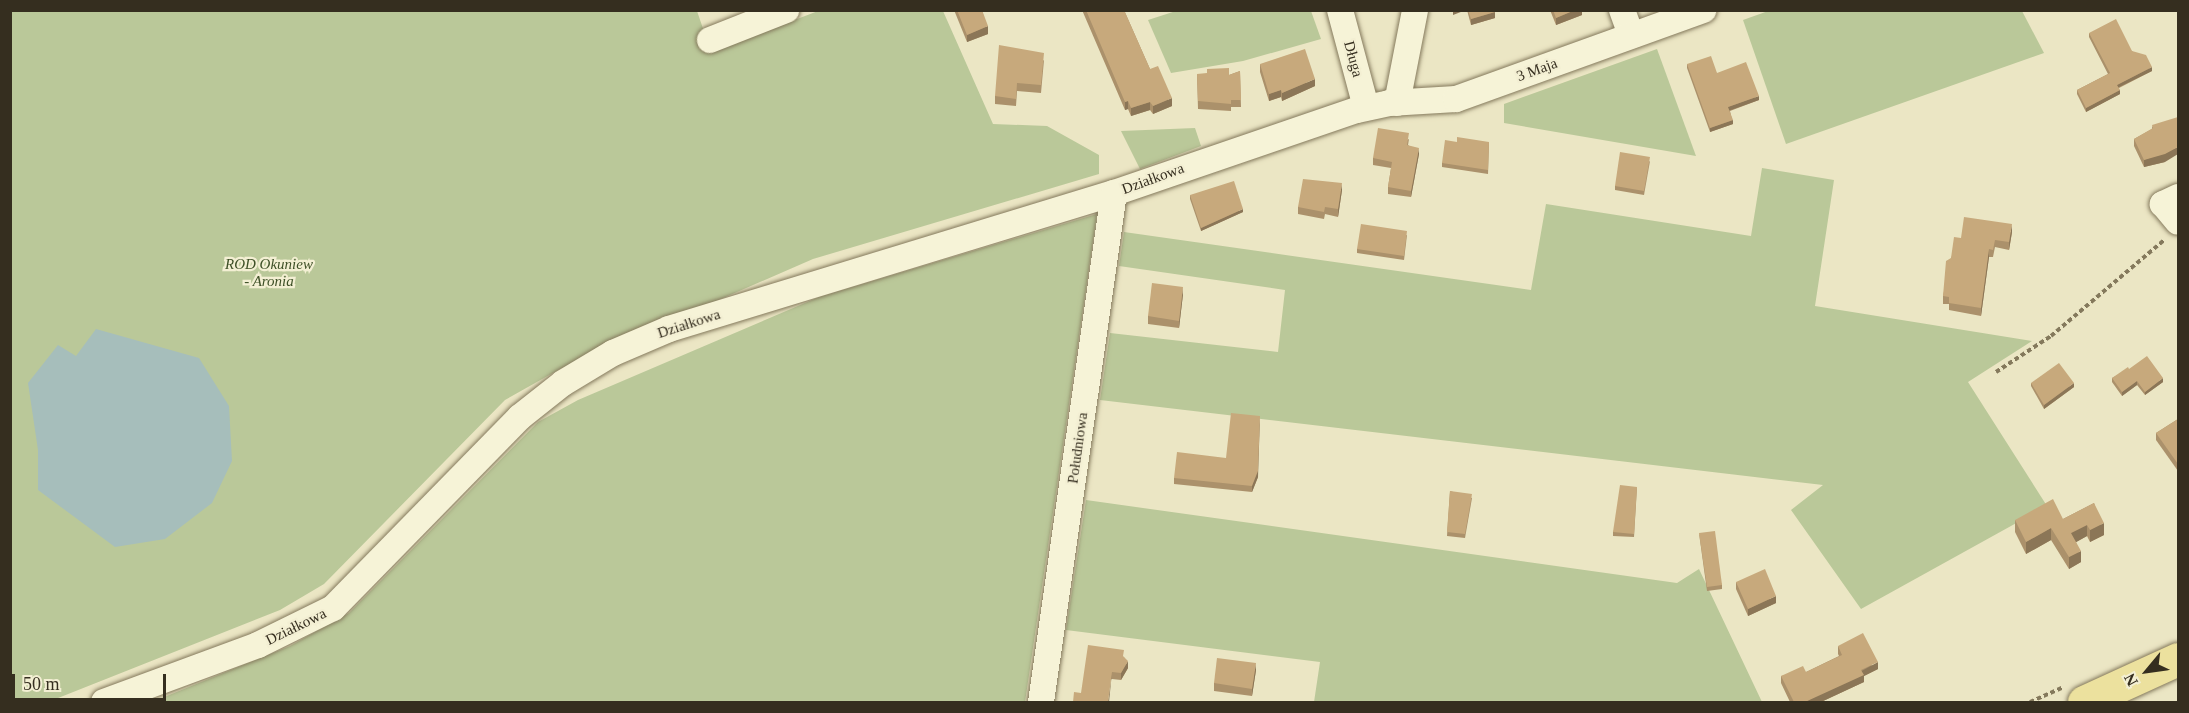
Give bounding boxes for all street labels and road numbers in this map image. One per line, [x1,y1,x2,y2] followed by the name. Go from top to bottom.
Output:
[1340,39,1366,79] street label: Długa
[1514,54,1560,86] street label: 3 Maja
[1119,159,1187,199] street label: Działkowa
[655,305,723,343] street label: Działkowa
[1064,411,1092,485] street label: Południowa
[263,605,329,649] street label: Działkowa

